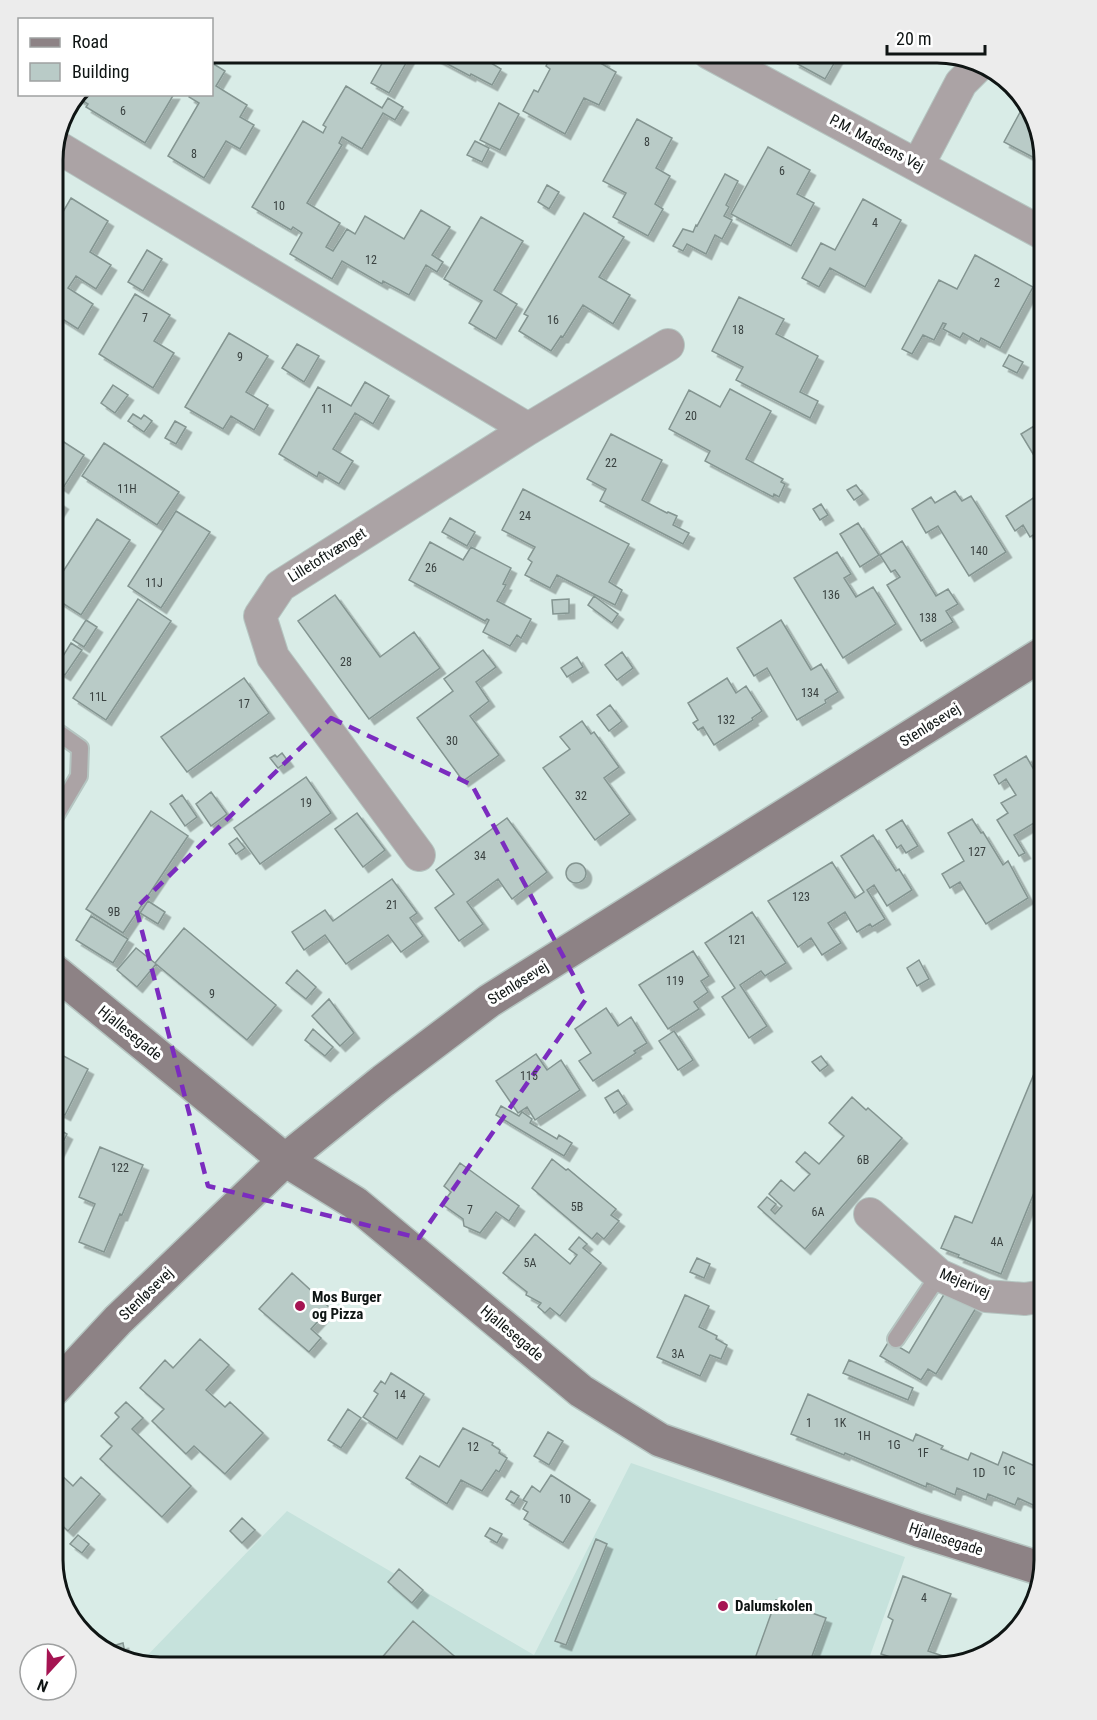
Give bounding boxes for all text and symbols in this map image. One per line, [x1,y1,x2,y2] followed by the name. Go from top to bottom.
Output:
[18,18,213,96] legend
[887,18,984,56] scale bar
[896,28,931,49] text: 20 m
[72,31,108,52] text: Road
[72,61,129,82] text: Building
[120,104,126,118] house number: 6
[827,111,927,175] street label: P.M. Madsens Vej
[644,135,650,149] house number: 8
[191,147,197,161] house number: 8
[779,164,785,178] house number: 6
[273,199,285,213] house number: 10
[872,216,878,230] house number: 4
[365,253,377,267] house number: 12
[994,276,1000,290] house number: 2
[142,311,148,325] house number: 7
[547,313,559,327] house number: 16
[732,323,744,337] house number: 18
[237,350,243,364] house number: 9
[321,402,333,416] house number: 11
[685,409,697,423] house number: 20
[605,456,617,470] house number: 22
[117,482,137,496] house number: 11H
[519,509,531,523] house number: 24
[284,524,370,586] street label: Lilletoftvænget
[970,544,988,558] house number: 140
[425,561,437,575] house number: 26
[145,576,163,590] house number: 11J
[822,588,840,602] house number: 136
[919,611,937,625] house number: 138
[340,655,352,669] house number: 28
[801,686,819,700] house number: 134
[89,690,107,704] house number: 11L
[238,697,250,711] house number: 17
[896,699,964,751] street label: Stenløsevej
[717,713,735,727] house number: 132
[446,734,458,748] house number: 30
[575,789,587,803] house number: 32
[300,796,312,810] house number: 19
[968,845,986,859] house number: 127
[474,849,486,863] house number: 34
[792,890,810,904] house number: 123
[386,898,398,912] house number: 21
[108,905,120,919] house number: 9B
[728,933,746,947] house number: 121
[484,957,552,1009] street label: Stenløsevej
[666,974,684,988] house number: 119
[209,987,215,1001] house number: 9
[95,1002,165,1064] street label: Hjallesegade
[520,1069,538,1083] house number: 115
[857,1153,869,1167] house number: 6B
[111,1161,129,1175] house number: 122
[571,1200,583,1214] house number: 5B
[467,1203,473,1217] house number: 7
[812,1205,825,1219] house number: 6A
[991,1235,1004,1249] house number: 4A
[524,1256,537,1270] house number: 5A
[115,1264,177,1324] street label: Stenløsevej
[937,1264,993,1302] street label: Mejerivej
[312,1288,381,1323] place label: Mos Burger og Pizza
[293,1299,307,1313] marker: Mos Burger og Pizza
[477,1301,547,1365] street label: Hjallesegade
[672,1347,685,1361] house number: 3A
[394,1388,406,1402] house number: 14
[806,1416,812,1430] house number: 1
[834,1416,847,1430] house number: 1K
[857,1429,871,1443] house number: 1H
[887,1438,901,1452] house number: 1G
[467,1440,479,1454] house number: 12
[917,1446,929,1460] house number: 1F
[1003,1464,1016,1478] house number: 1C
[973,1466,986,1480] house number: 1D
[559,1492,571,1506] house number: 10
[907,1519,985,1559] street label: Hjallesegade
[921,1591,927,1605] house number: 4
[735,1597,813,1615] place label: Dalumskolen
[716,1599,730,1613] marker: Dalumskolen
[18,1642,78,1702] north arrow
[34,1675,51,1696] text: N

